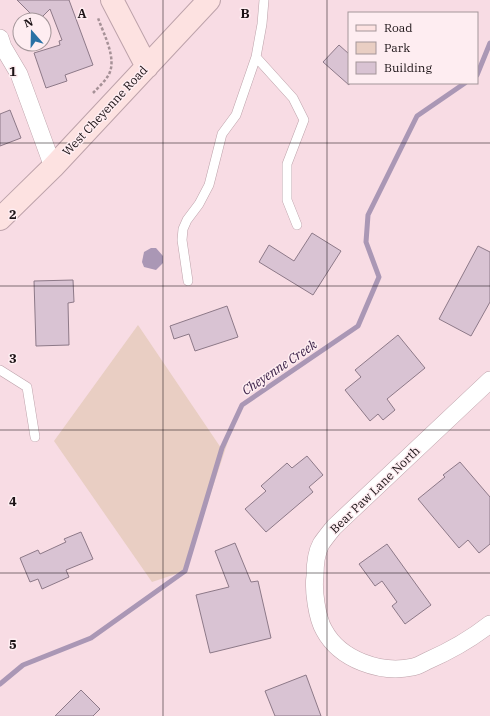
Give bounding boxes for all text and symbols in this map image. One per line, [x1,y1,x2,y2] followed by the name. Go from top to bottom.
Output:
[77,5,87,22] text: A
[240,5,250,22] text: B
[12,12,52,52] north arrow
[348,12,478,84] legend
[22,14,35,31] text: N
[384,20,413,35] text: Road
[384,40,410,55] text: Park
[384,60,432,75] text: Building
[59,62,150,159] street label: West Cheyenne Road
[9,63,17,80] text: 1
[9,206,17,223] text: 2
[238,336,320,399] water label: Cheyenne Creek
[9,350,17,367] text: 3
[327,443,423,536] street label: Bear Paw Lane North
[9,493,17,510] text: 4
[9,636,17,653] text: 5

